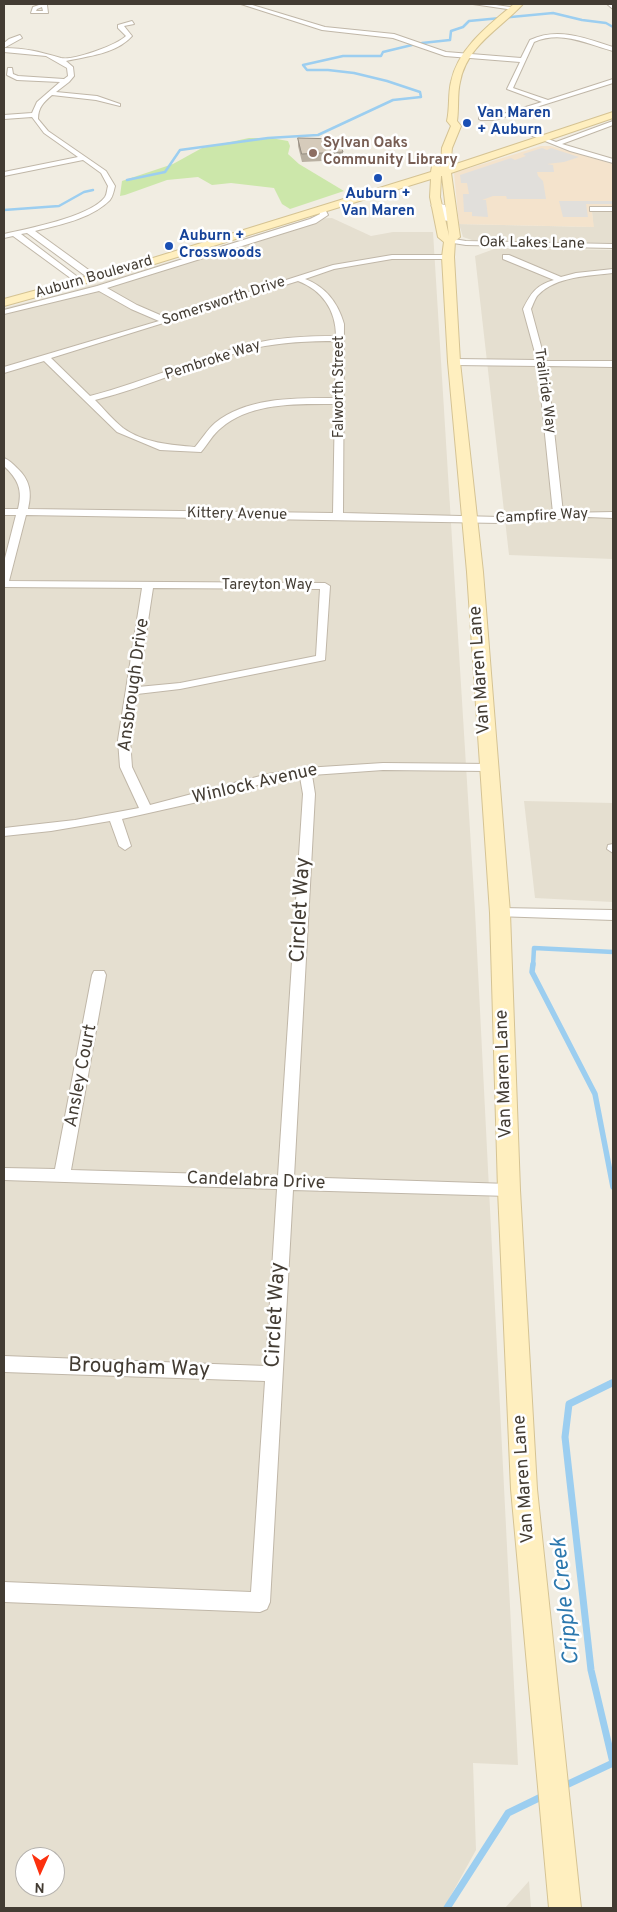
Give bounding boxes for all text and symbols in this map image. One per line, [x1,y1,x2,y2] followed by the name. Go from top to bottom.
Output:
[477,105,551,140] place label: Van Maren + Auburn
[461,117,473,129] marker: Van Maren + Auburn
[323,135,458,170] place label: Sylvan Oaks Community Library
[307,147,319,159] marker: Sylvan Oaks Community Library
[372,172,384,184] marker: Auburn + Van Maren
[341,186,415,221] place label: Auburn + Van Maren
[179,228,262,263] place label: Auburn + Crosswoods
[479,234,585,254] street label: Oak Lakes Lane
[163,240,175,252] marker: Auburn + Crosswoods
[33,253,155,303] street label: Auburn Boulevard
[160,274,288,330] street label: Somersworth Drive
[331,336,349,438] street label: Falworth Street
[163,337,263,385] street label: Pembroke Way
[529,347,559,435] street label: Trailride Way
[187,505,287,525] street label: Kittery Avenue
[495,506,589,528] street label: Campfire Way
[222,577,312,595] street label: Tareyton Way
[466,605,496,735] street label: Van Maren Lane
[115,617,155,753] street label: Ansbrough Drive
[190,760,320,810] street label: Winlock Avenue
[287,857,317,963] street label: Circlet Way
[492,1009,518,1139] street label: Van Maren Lane
[61,1023,103,1129] street label: Ansley Court
[186,1169,326,1195] street label: Candelabra Drive
[262,1262,292,1368] street label: Circlet Way
[68,1354,210,1384] street label: Brougham Way
[510,1414,540,1544] street label: Van Maren Lane
[547,1536,587,1666] water label: Cripple Creek
[15,1847,65,1897] north arrow
[34,1878,45,1895] text: N

